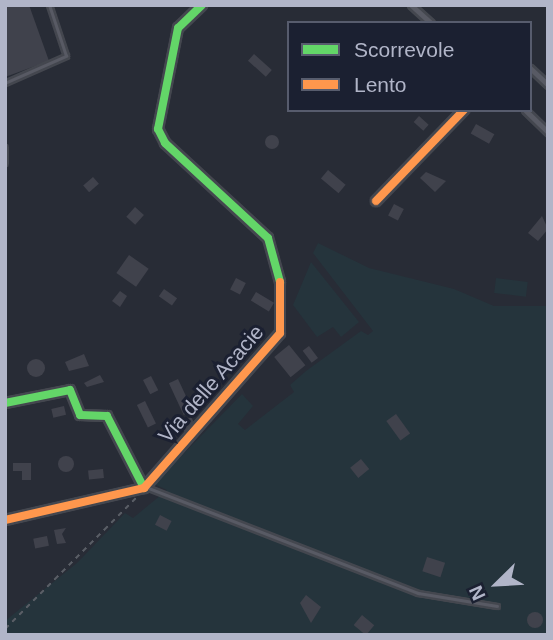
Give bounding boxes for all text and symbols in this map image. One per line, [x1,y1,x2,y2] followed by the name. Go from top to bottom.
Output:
[287,21,532,112] legend
[354,38,454,61] text: Scorrevole
[354,73,407,96] text: Lento
[153,319,269,449] street label: Via delle Acacie
[462,549,532,619] north arrow
[465,582,490,603] text: N

